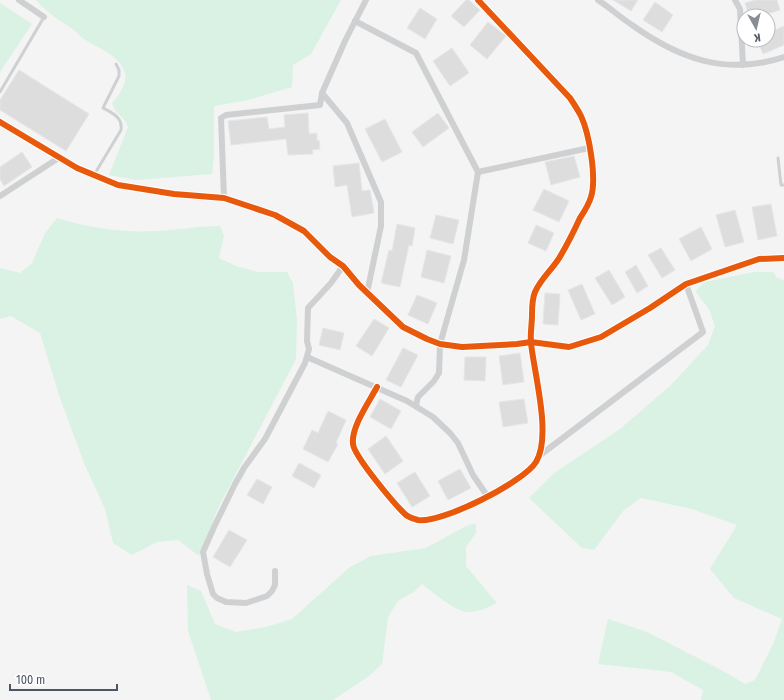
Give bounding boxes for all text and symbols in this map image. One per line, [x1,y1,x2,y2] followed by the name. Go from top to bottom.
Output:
[736,8,776,48] north arrow
[753,31,761,44] text: K
[10,666,117,692] scale bar
[16,673,45,687] text: 100 m

